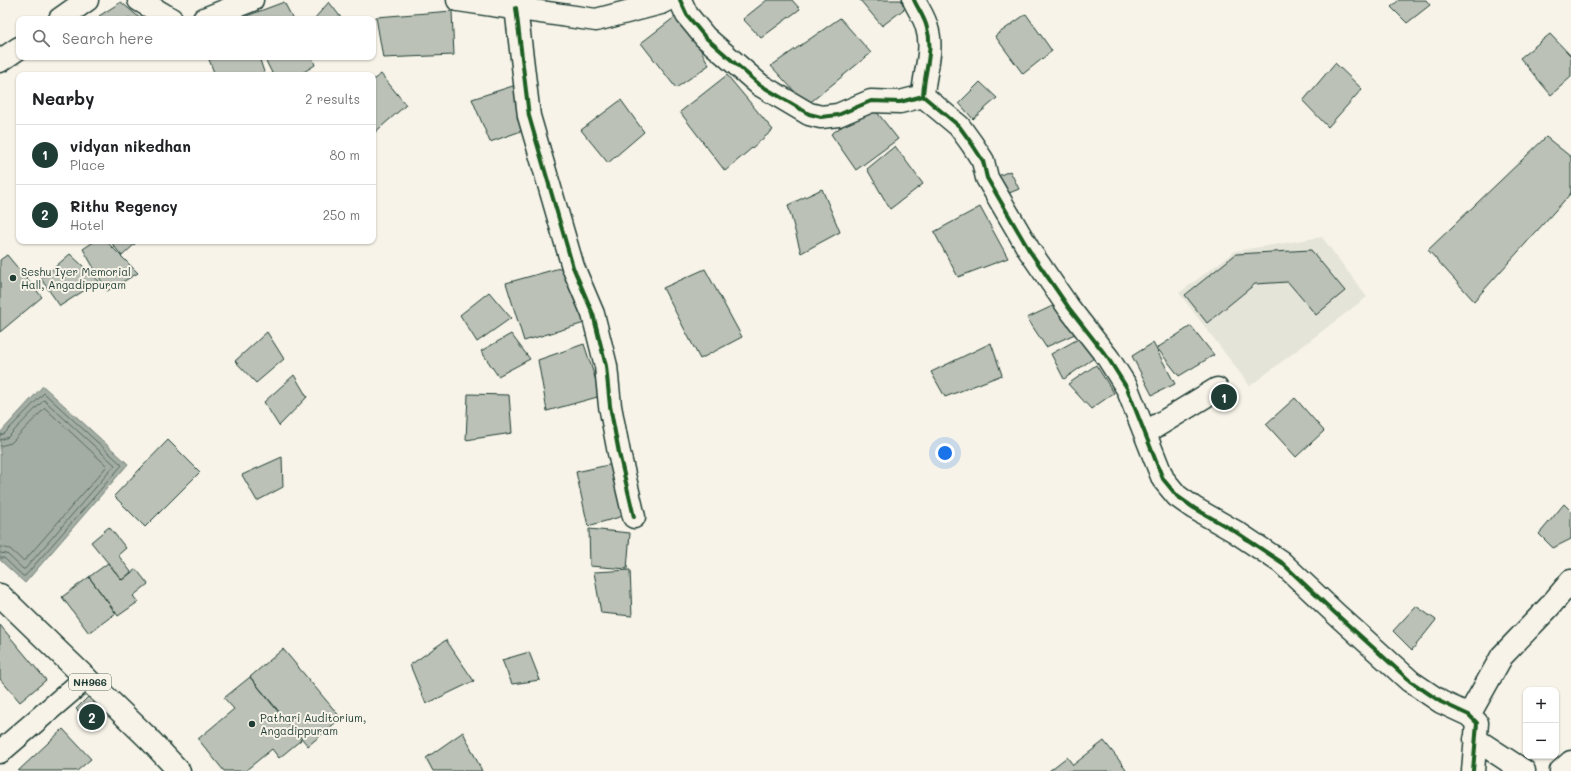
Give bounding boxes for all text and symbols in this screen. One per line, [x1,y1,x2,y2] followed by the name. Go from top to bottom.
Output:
[16,16,376,60] search box
[30,27,52,49] icon: search
[62,28,153,48] text: Search here
[32,87,94,109] text: Nearby
[305,90,360,107] text: 2 results
[70,136,191,156] text: vidyan nikedhan
[42,146,48,163] text: 1
[330,146,360,163] text: 80 m
[70,156,105,173] text: Place
[70,196,178,216] text: Rithu Regency
[41,206,49,223] text: 2
[323,206,360,223] text: 250 m
[70,216,104,233] text: Hotel
[21,264,131,292] place label: Seshu Iyer Memorial Hall, Angadippuram
[8,273,18,283] marker: Seshu Iyer Memorial Hall, Angadippuram
[1211,382,1237,412] pin: 1
[935,443,955,463] your location
[69,674,111,690] road number: NH966
[1523,687,1559,759] map controls
[1523,687,1559,723] button: +
[79,702,105,732] pin: 2
[260,710,366,738] place label: Pathari Auditorium, Angadippuram
[247,719,257,729] marker: Pathari Auditorium, Angadippuram
[1523,723,1559,759] button: −

